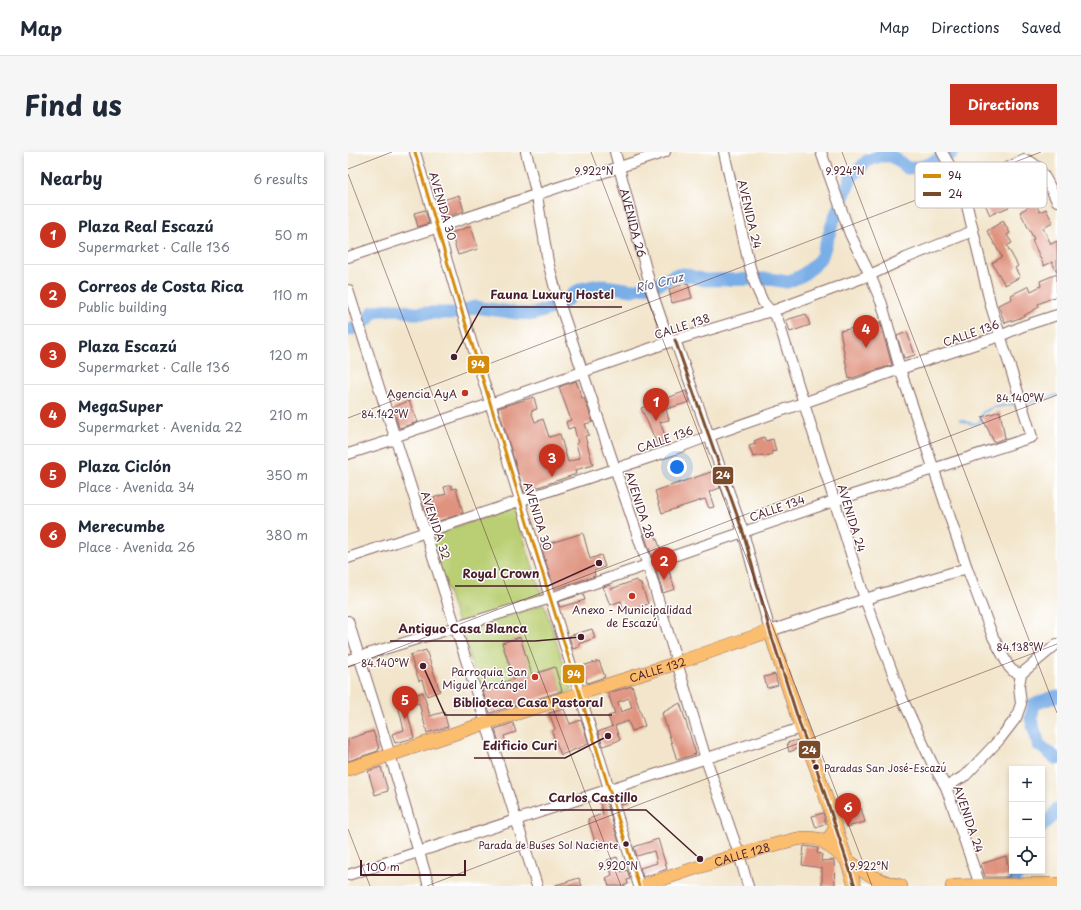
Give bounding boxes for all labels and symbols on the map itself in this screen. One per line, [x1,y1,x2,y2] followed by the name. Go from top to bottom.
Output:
[915,162,1047,208] legend
[574,163,614,178] text: 9.922°N
[825,163,865,178] text: 9.924°N
[948,167,962,184] text: 94
[425,170,461,242] street label: AVENIDA 30
[734,178,766,250] street label: AVENIDA 24
[948,185,963,202] text: 24
[616,186,651,259] street label: AVENIDA 26
[633,267,686,297] water label: Río Cruz
[482,283,622,307] callout: Fauna Luxury Hostel
[490,285,614,303] text: Fauna Luxury Hostel
[652,309,712,343] street label: CALLE 138
[853,315,879,348] pin: 4
[941,315,1002,351] street label: CALLE 136
[467,355,490,374] line badge: 94
[471,355,486,372] text: 94
[387,385,457,402] place label: Agencia AyA
[460,388,470,398] marker: Agencia AyA
[643,388,669,421] pin: 1
[996,390,1045,405] text: 84.140°W
[361,406,409,421] text: 84.142°W
[635,421,696,457] street label: CALLE 136
[539,444,565,477] pin: 3
[667,457,687,477] your location
[712,466,734,485] line badge: 24
[716,466,731,483] text: 24
[621,469,659,541] street label: AVENIDA 28
[520,480,556,552] street label: AVENIDA 30
[834,482,870,554] street label: AVENIDA 24
[417,489,455,562] street label: AVENIDA 32
[747,491,807,525] street label: CALLE 134
[651,547,677,580] pin: 2
[455,562,548,586] callout: Royal Crown
[463,564,539,582] text: Royal Crown
[627,591,637,601] marker: Anexo - Municipalidad de Escazú
[572,601,692,631] place label: Anexo - Municipalidad de Escazú
[390,617,535,641] callout: Antiguo Casa Blanca
[398,619,528,637] text: Antiguo Casa Blanca
[997,639,1044,654] text: 84.138°W
[627,652,688,686] street label: CALLE 132
[361,655,410,670] text: 84.140°W
[442,663,527,693] place label: Parroquia San Miguel Arcángel
[562,664,585,684] line badge: 94
[567,665,582,682] text: 94
[530,672,540,682] marker: Parroquia San Miguel Arcángel
[392,686,418,719] pin: 5
[445,691,612,715] callout: Biblioteca Casa Pastoral
[453,693,603,711] text: Biblioteca Casa Pastoral
[474,734,565,758] callout: Edificio Curi
[483,736,558,754] text: Edificio Curi
[798,740,821,759] line badge: 24
[802,741,817,758] text: 24
[824,760,946,775] place label: Paradas San José-Escazú
[811,762,821,772] marker: Paradas San José-Escazú
[950,783,988,855] street label: AVENIDA 24
[540,786,646,810] callout: Carlos Castillo
[549,788,637,806] text: Carlos Castillo
[835,793,861,826] pin: 6
[478,837,618,852] place label: Parada de Buses Sol Naciente
[712,838,772,870] street label: CALLE 128
[621,839,631,849] marker: Parada de Buses Sol Naciente
[360,858,466,877] scale bar
[598,858,638,873] text: 9.920°N
[849,858,889,873] text: 9.922°N

